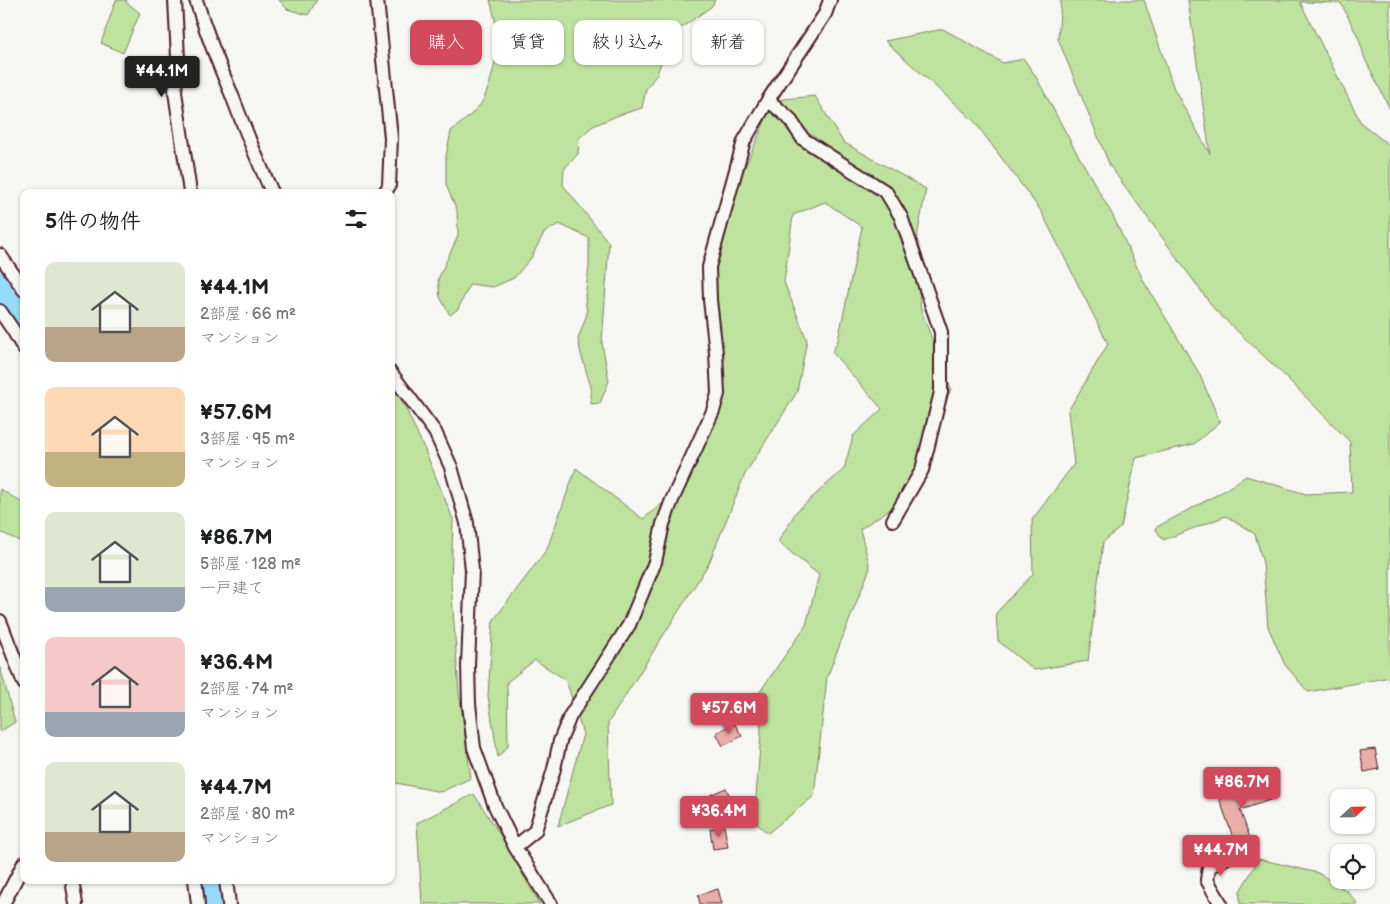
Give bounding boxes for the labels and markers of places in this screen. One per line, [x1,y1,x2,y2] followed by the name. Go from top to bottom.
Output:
[121,56,203,98] pin: ¥44.1M
[688,692,770,735] pin: ¥57.6M
[1201,766,1283,809] pin: ¥86.7M
[678,796,760,838] pin: ¥36.4M
[1180,834,1262,877] pin: ¥44.7M

